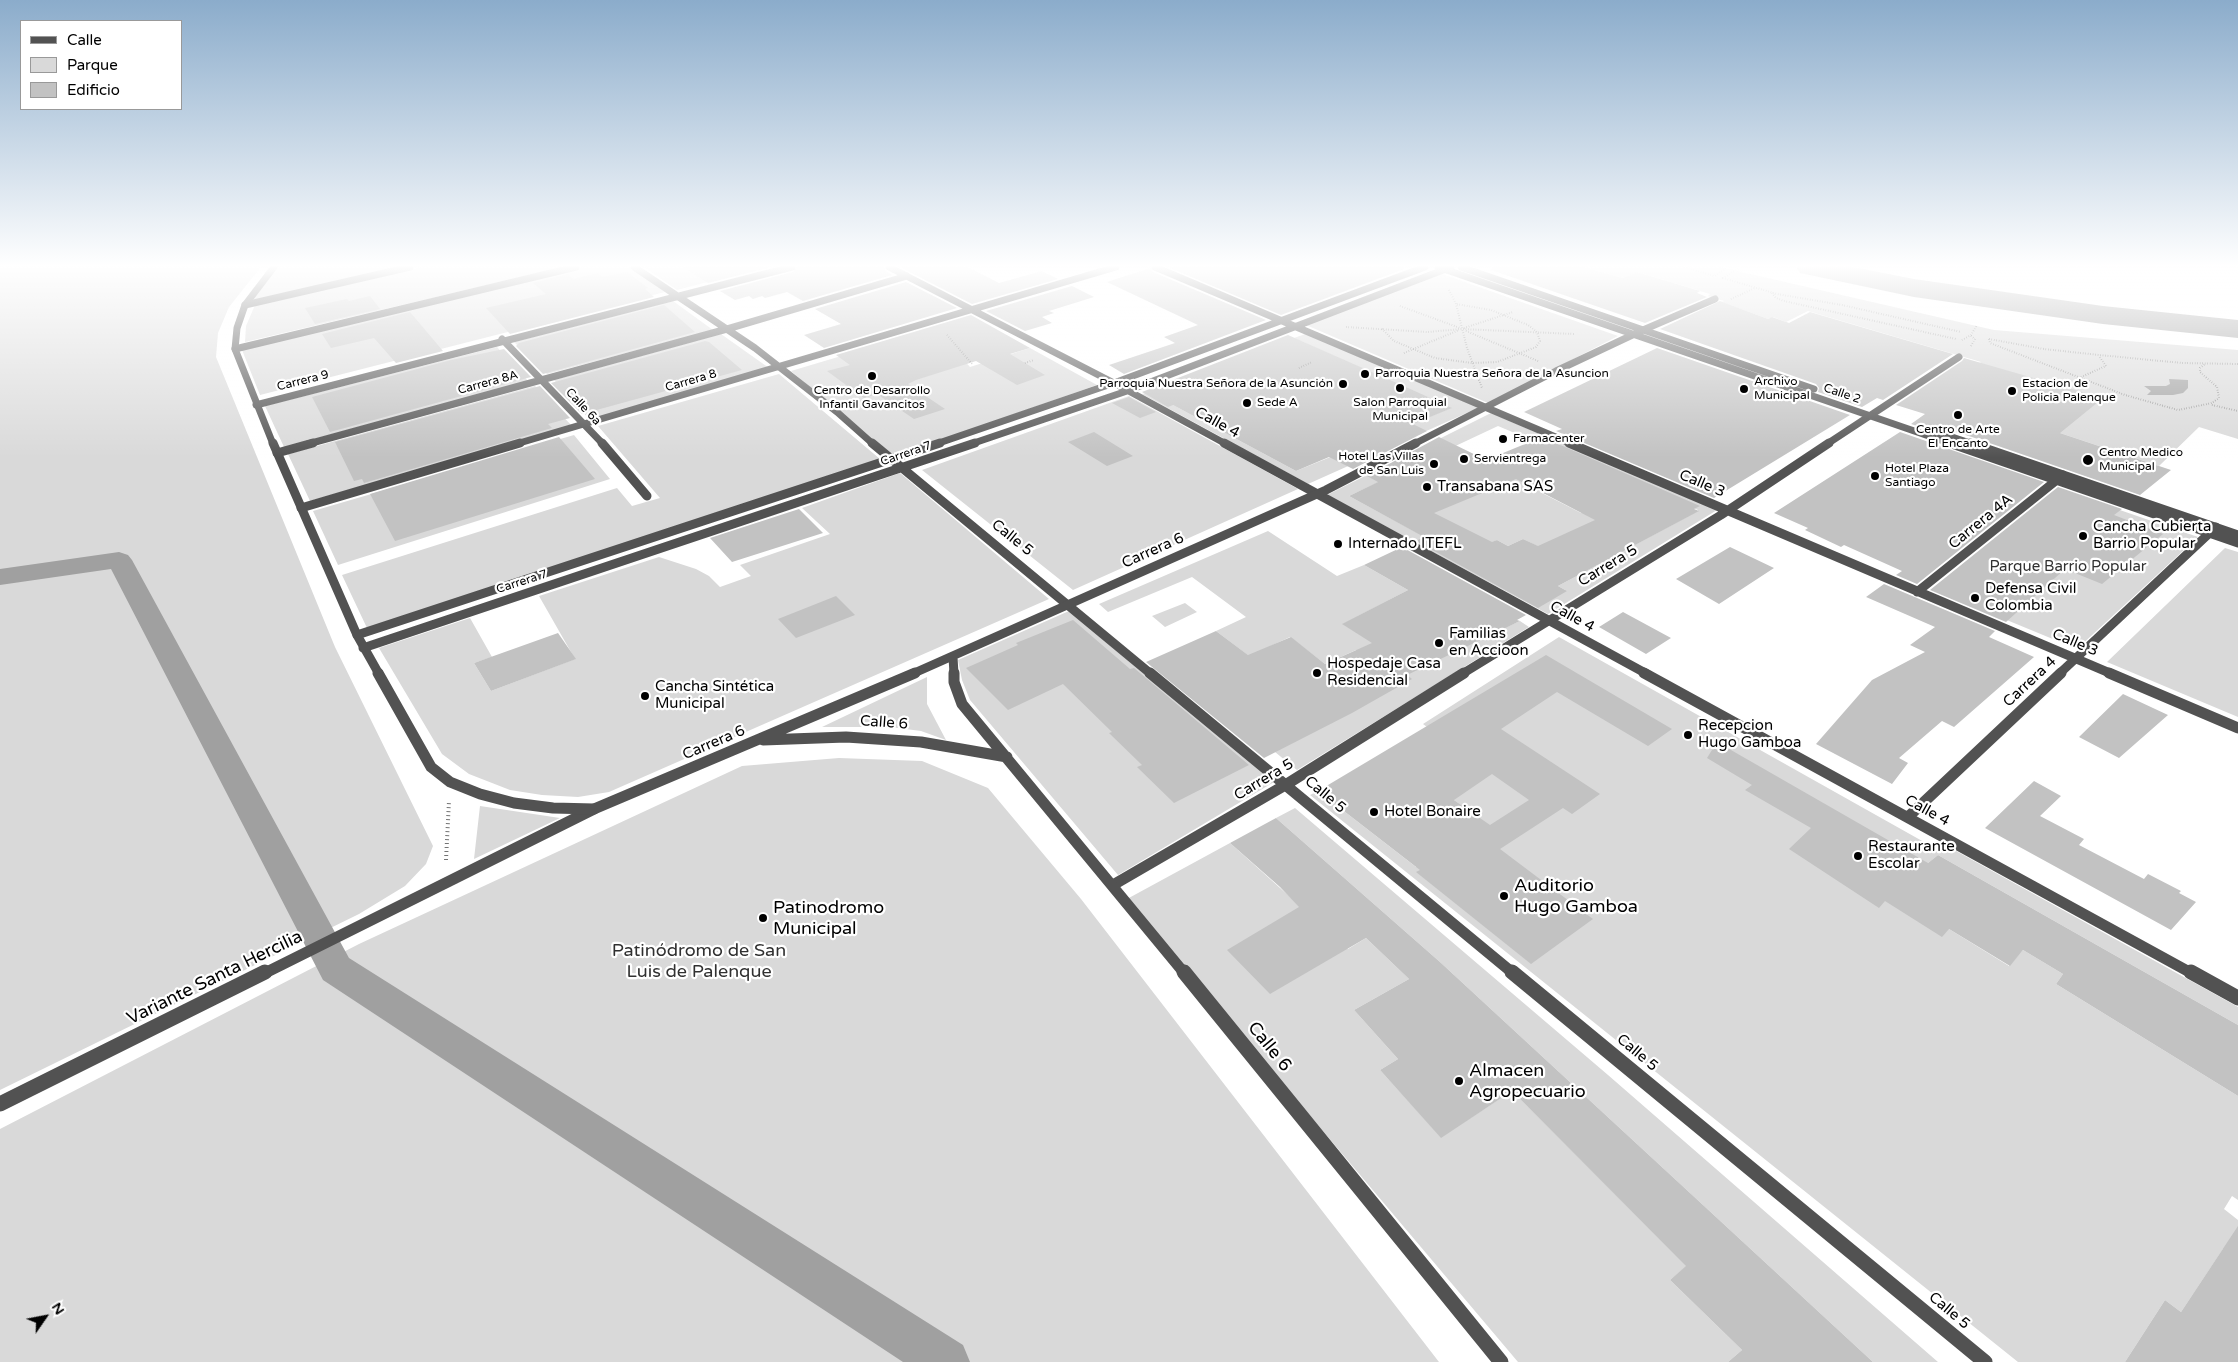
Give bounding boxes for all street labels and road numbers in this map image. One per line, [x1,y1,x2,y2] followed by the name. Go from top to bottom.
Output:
[664,367,718,395] street label: Carrera 8
[276,368,330,394] street label: Carrera 9
[456,368,520,398] street label: Carrera 8A
[1821,381,1863,407] street label: Calle 2
[562,386,604,428] street label: Calle 6a
[1192,403,1242,443] street label: Calle 4
[879,439,933,469] street label: Carrera 7
[1676,466,1728,502] street label: Calle 3
[1945,491,2017,553] street label: Carrera 4A
[988,516,1036,560] street label: Calle 5
[1119,529,1187,573] street label: Carrera 6
[1575,541,1641,591] street label: Carrera 5
[495,567,549,597] street label: Carrera 7
[1547,597,1597,637] street label: Calle 4
[2049,625,2101,661] street label: Calle 3
[2000,653,2060,711] street label: Carrera 4
[859,712,909,734] street label: Calle 6
[680,722,748,764] street label: Carrera 6
[1231,755,1297,805] street label: Carrera 5
[1301,773,1349,817] street label: Calle 5
[1902,791,1952,831] street label: Calle 4
[124,926,306,1030] street label: Variante Santa Hercilia
[1242,1018,1296,1076] street label: Calle 6
[1613,1031,1661,1075] street label: Calle 5
[1925,1289,1973,1333] street label: Calle 5

